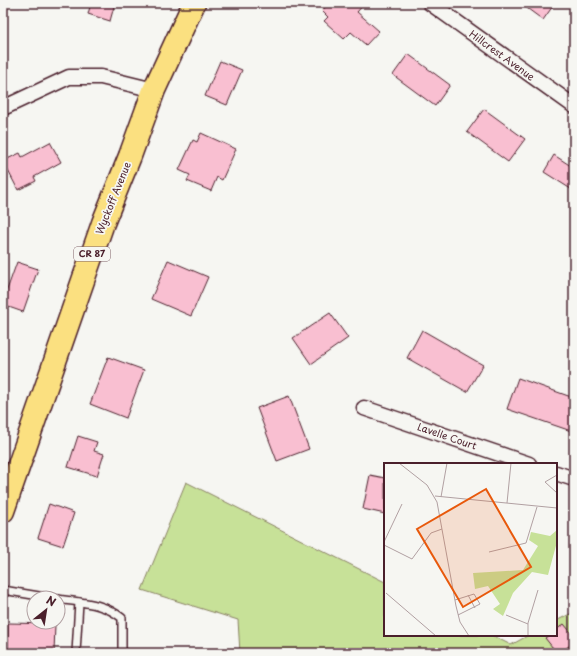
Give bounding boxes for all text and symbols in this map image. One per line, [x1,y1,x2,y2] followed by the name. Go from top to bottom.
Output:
[466,26,539,84] street label: Hillcrest Avenue
[91,159,135,237] street label: Wyckoff Avenue
[74,247,110,261] road number: CR 87
[415,418,479,453] street label: Lavelle Court
[384,463,557,636] inset map
[26,590,66,630] north arrow
[43,591,60,611] text: N

